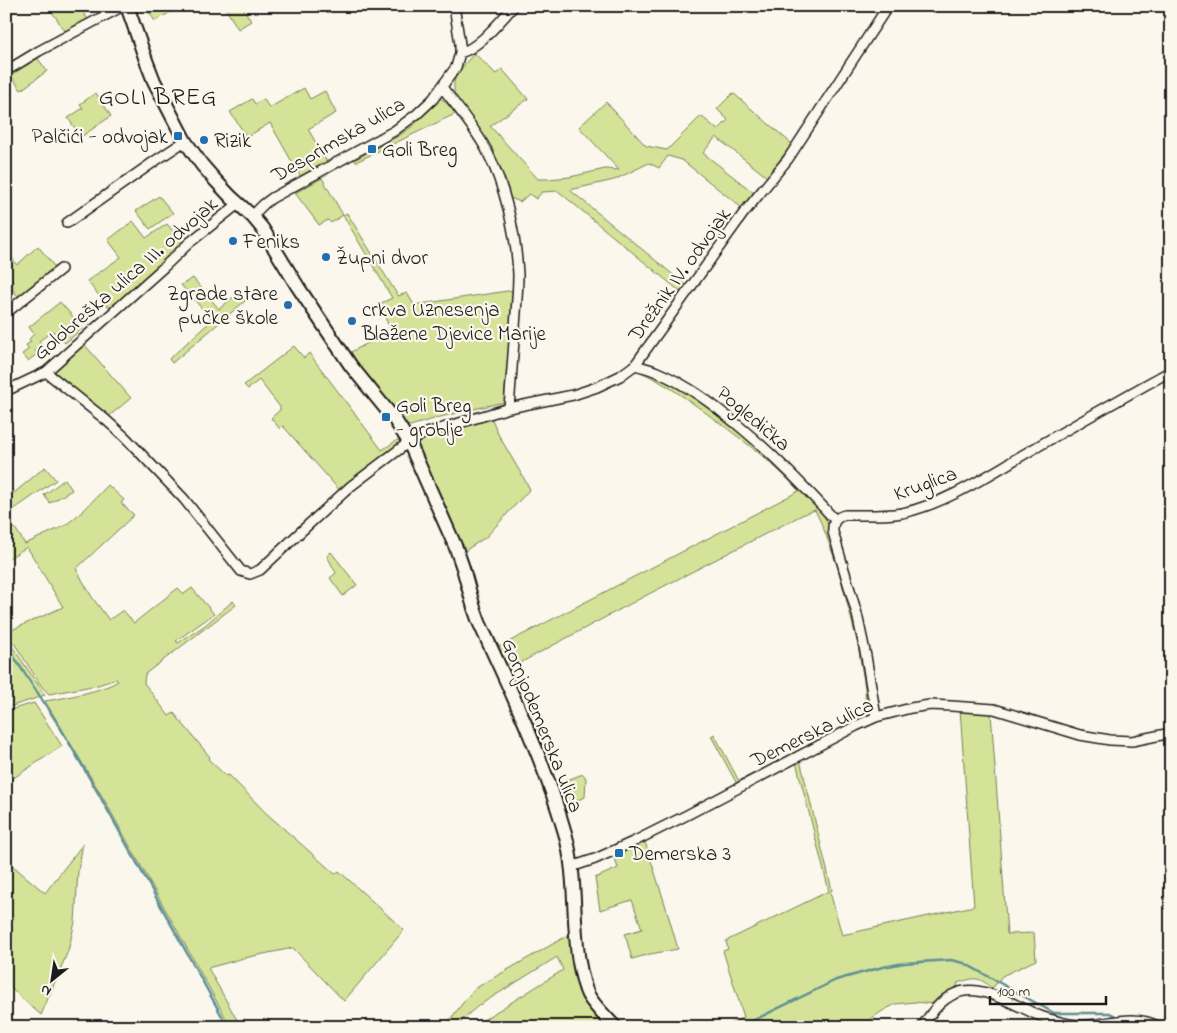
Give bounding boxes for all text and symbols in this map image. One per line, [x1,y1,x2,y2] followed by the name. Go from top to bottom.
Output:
[99,81,217,116] district label: GOLI BREG
[266,90,411,192] street label: Desprimska ulica
[32,123,169,153] place label: Palčići - odvojak
[214,127,252,157] place label: Rizik
[172,130,184,142] marker: Palčići - odvojak
[198,134,210,146] marker: Rizik
[382,136,458,168] place label: Goli Breg
[366,143,378,155] marker: Goli Breg
[27,190,226,368] street label: Golobreška ulica III. odvojak
[621,201,740,349] street label: Drežnik IV. odvojak
[242,228,300,258] place label: Feniks
[227,235,239,247] marker: Feniks
[336,244,429,274] place label: Župni dvor
[320,251,332,263] marker: Župni dvor
[167,280,279,334] place label: Zgrade stare pučke škole
[361,296,546,350] place label: crkva Uznesenja Blažene Djevice Marije
[282,299,294,311] marker: Zgrade stare pučke škole
[346,315,358,327] marker: crkva Uznesenja Blažene Djevice Marije
[708,379,796,461] street label: Pogledička
[396,392,472,448] place label: Goli Breg - groblje
[380,411,392,423] marker: Goli Breg - groblje
[890,460,962,512] street label: Kruglica
[492,634,590,818] street label: Gornjodemerska ulica
[745,691,879,777] street label: Demerska ulica
[628,840,731,870] place label: Demerska 3
[613,847,625,859] marker: Demerska 3
[28,956,78,1006] north arrow
[990,973,1106,1005] scale bar
[37,979,56,1001] text: N
[997,981,1030,1003] text: 100 m

